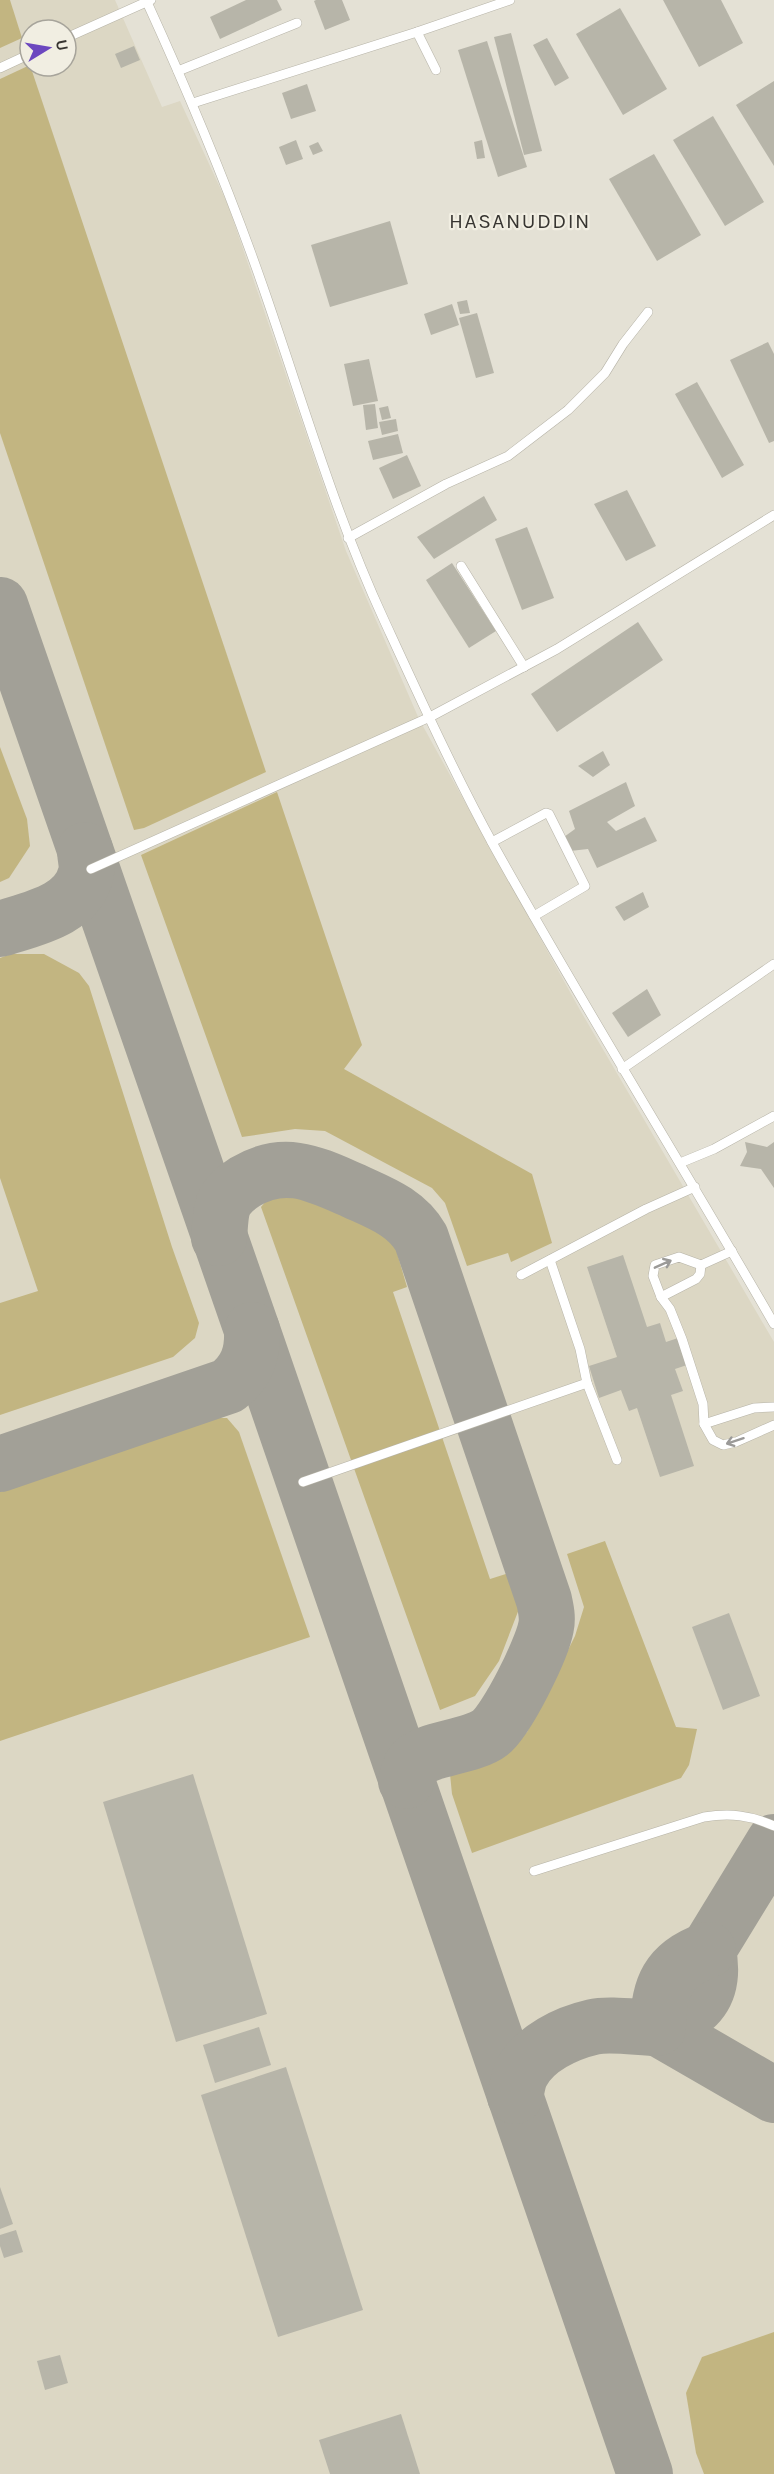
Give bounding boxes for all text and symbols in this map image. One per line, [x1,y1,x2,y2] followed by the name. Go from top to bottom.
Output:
[18,18,78,78] north arrow
[52,38,73,52] text: U
[449,209,591,233] district label: HASANUDDIN
[654,1258,672,1269] one-way arrow
[726,1437,745,1448] one-way arrow

